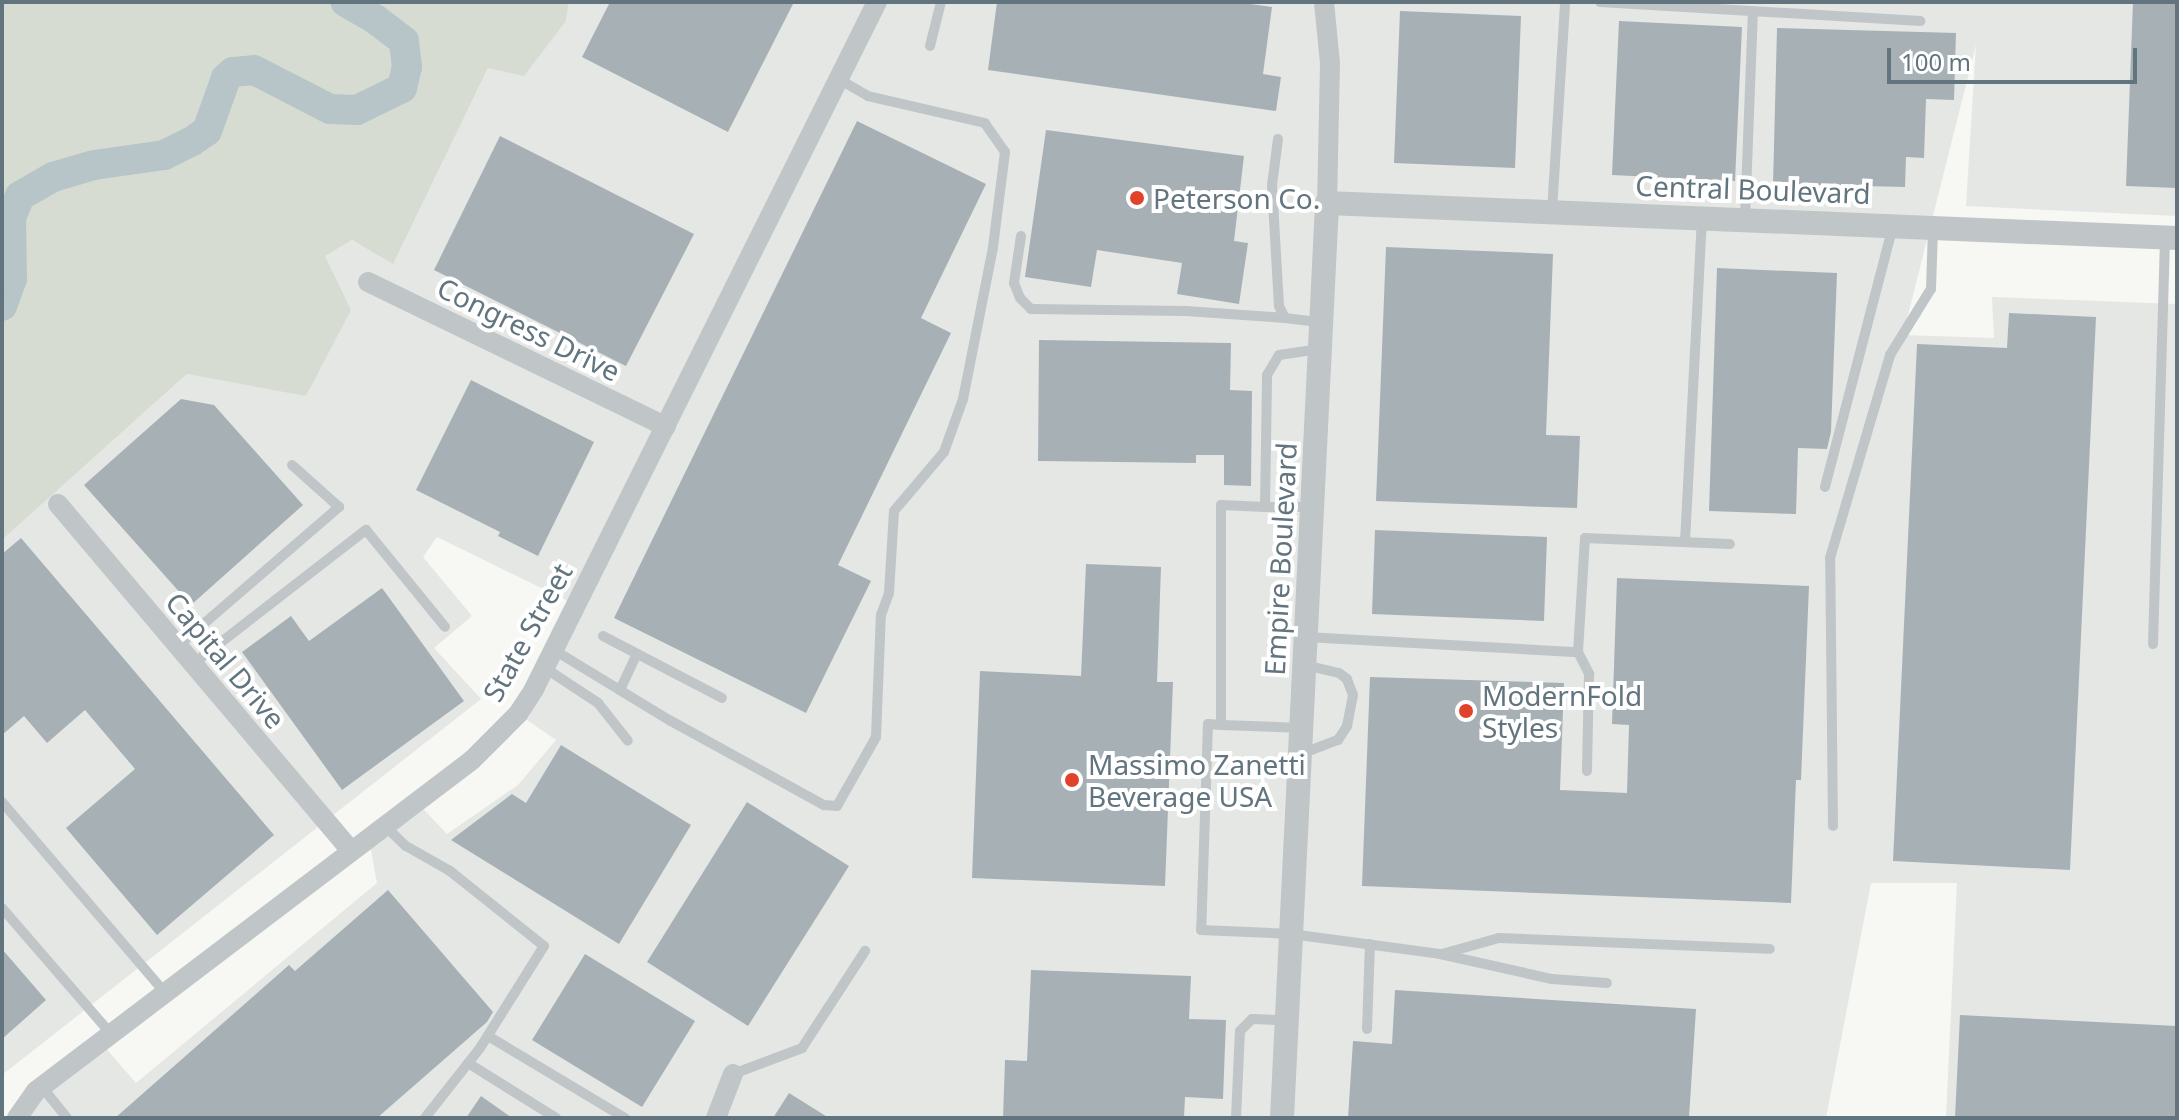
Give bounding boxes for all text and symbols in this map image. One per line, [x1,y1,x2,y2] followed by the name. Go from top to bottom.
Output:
[1891,32,2141,82] scale bar
[1901,45,1971,78] text: 100 m
[1635,168,1871,210] street label: Central Boulevard
[1153,181,1320,215] place label: Peterson Co.
[1128,189,1146,207] marker: Peterson Co.
[432,270,626,388] street label: Congress Drive
[1257,442,1303,676] street label: Empire Boulevard
[475,557,579,707] street label: State Street
[159,585,293,735] street label: Capital Drive
[1482,678,1642,744] place label: ModernFold Styles
[1457,702,1475,720] marker: ModernFold Styles
[1088,747,1306,813] place label: Massimo Zanetti Beverage USA
[1063,771,1081,789] marker: Massimo Zanetti Beverage USA

